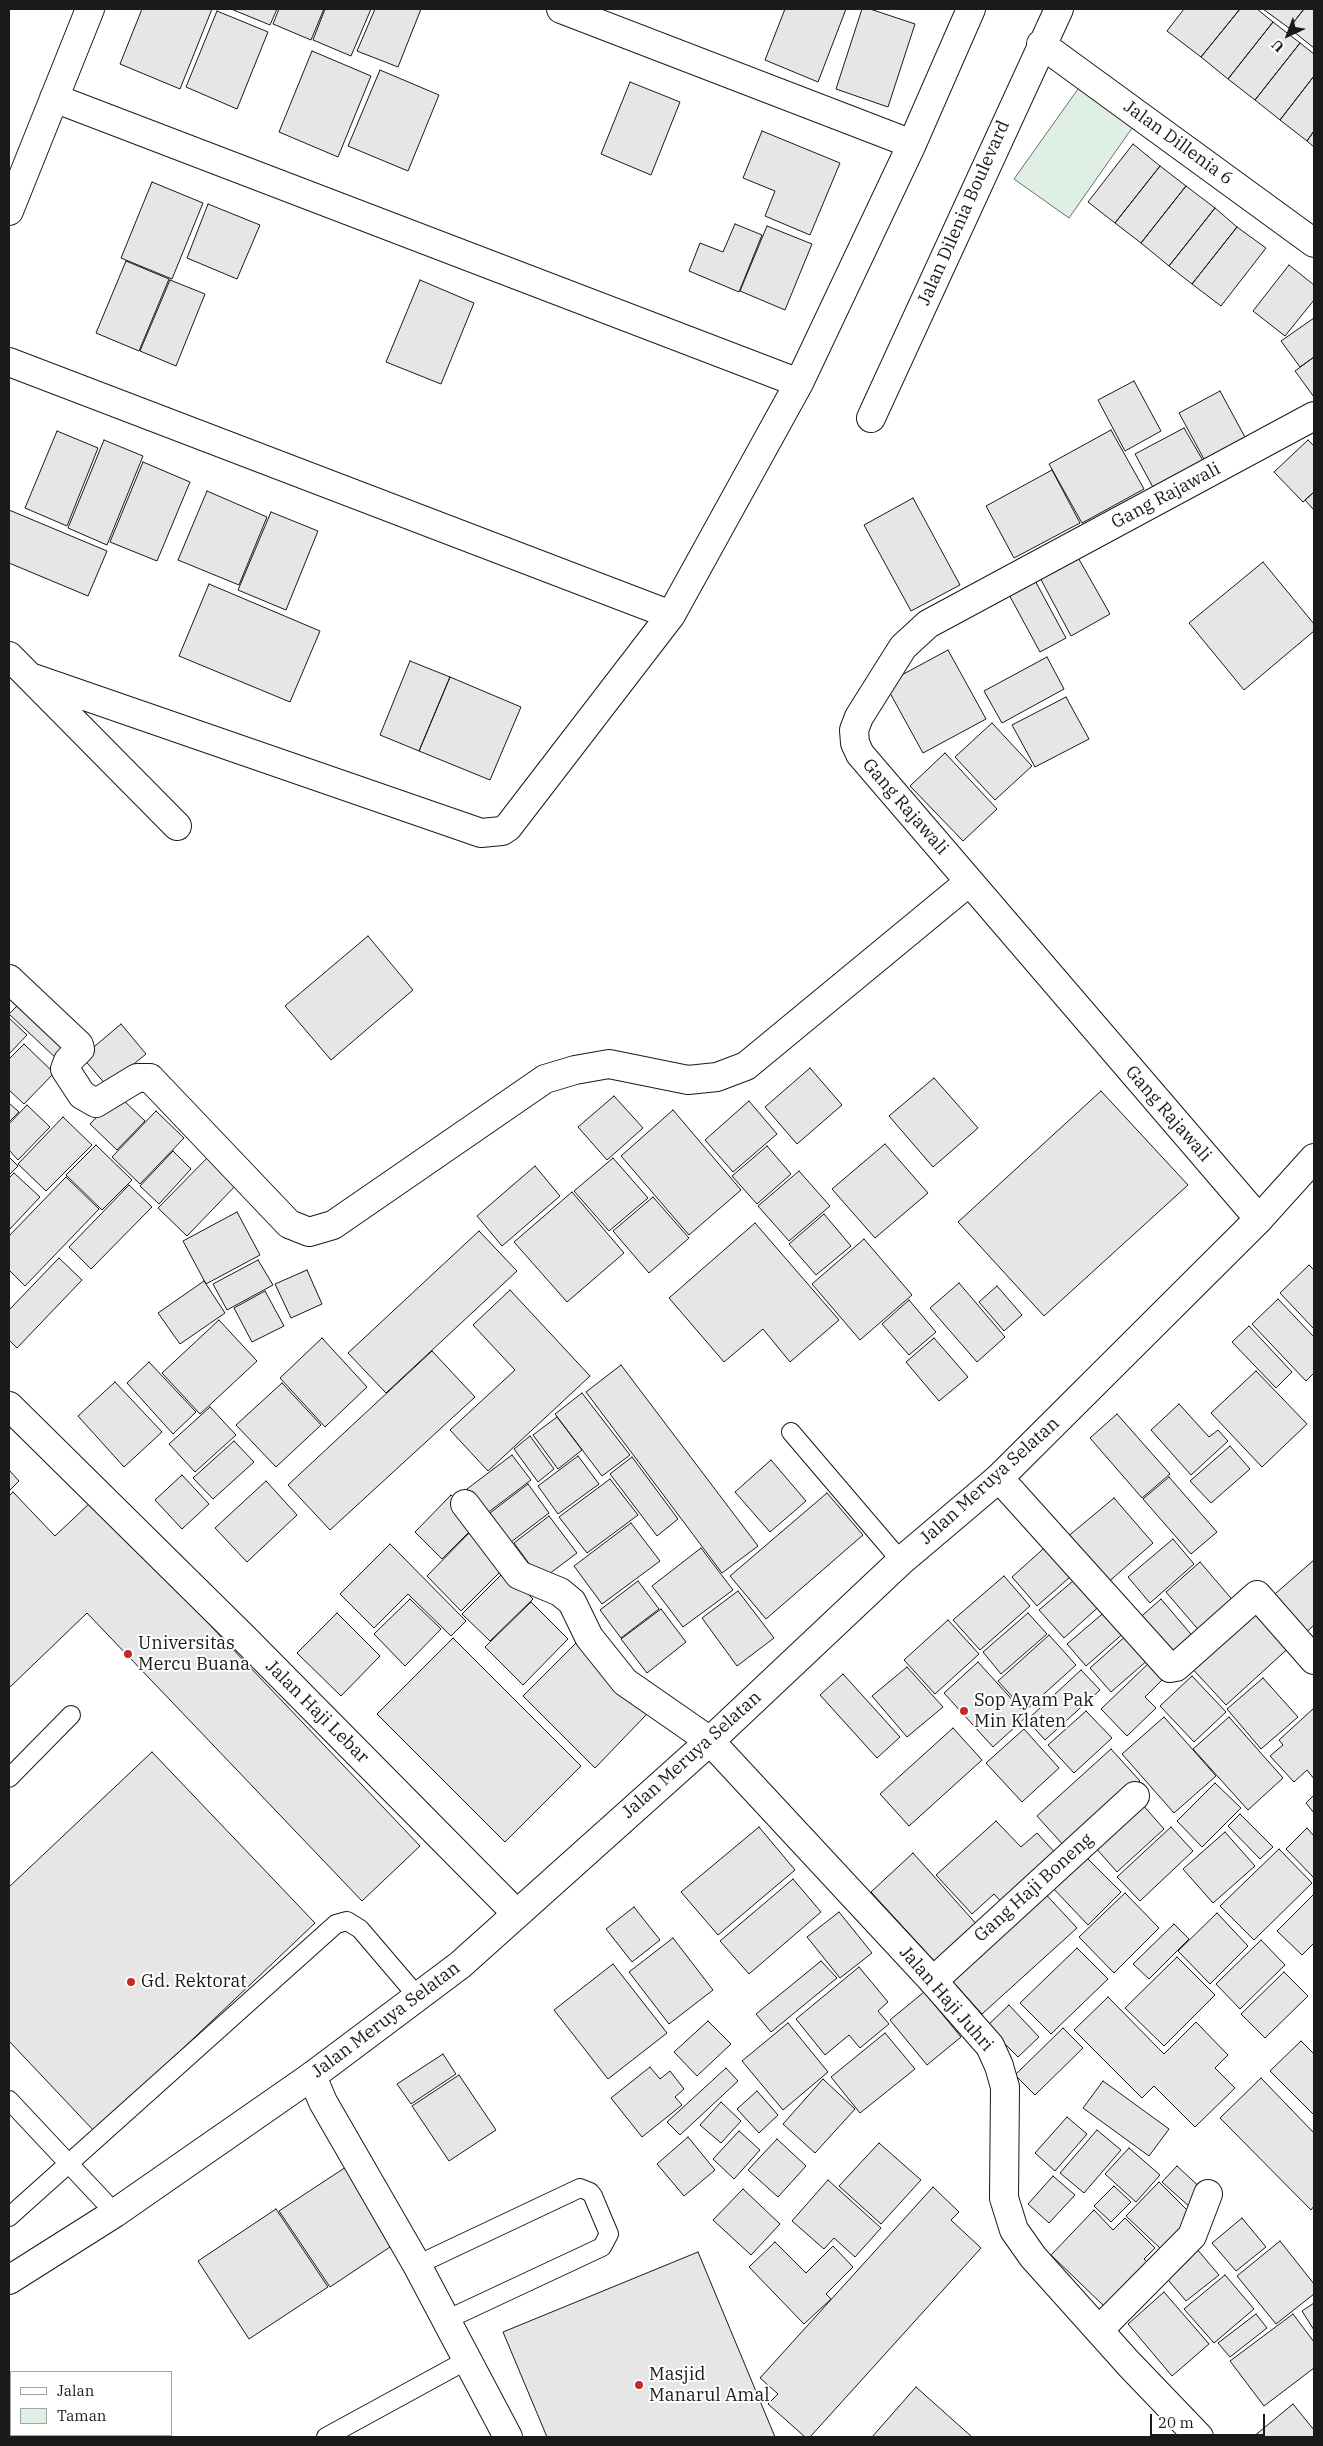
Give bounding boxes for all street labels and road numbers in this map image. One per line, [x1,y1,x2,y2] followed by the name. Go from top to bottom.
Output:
[1119,96,1237,190] street label: Jalan Dillenia 6
[913,117,1015,309] street label: Jalan Dilenia Boulevard
[1108,458,1224,534] street label: Gang Rajawali
[857,755,953,859] street label: Gang Rajawali
[1120,1062,1216,1166] street label: Gang Rajawali
[916,1413,1064,1549] street label: Jalan Meruya Selatan
[261,1656,373,1768] street label: Jalan Haji Lebar
[618,1687,766,1823] street label: Jalan Meruya Selatan
[970,1829,1098,1947] street label: Gang Haji Boneng
[894,1942,998,2056] street label: Jalan Haji Juhri
[308,1957,464,2083] street label: Jalan Meruya Selatan

